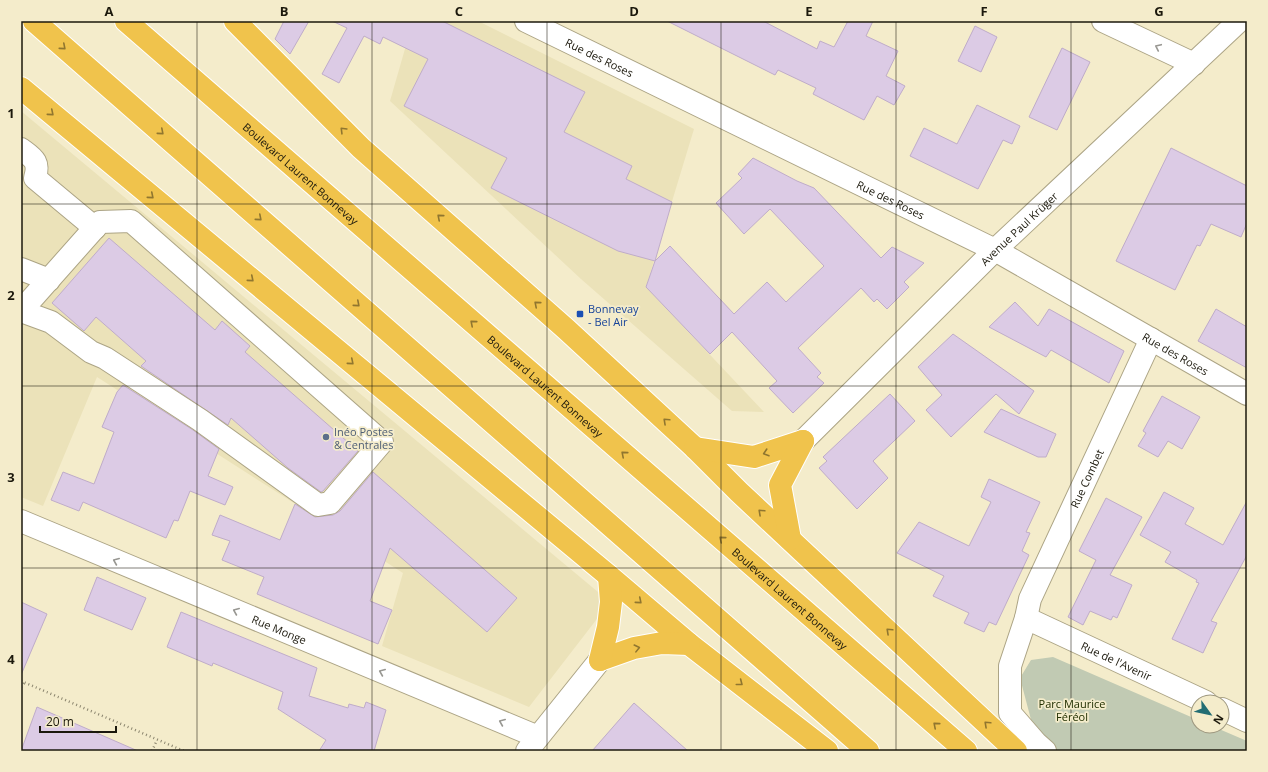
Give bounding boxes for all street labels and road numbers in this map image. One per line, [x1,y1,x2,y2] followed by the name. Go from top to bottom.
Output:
[563,34,636,80] street label: Rue des Roses
[240,119,362,228] street label: Boulevard Laurent Bonnevay
[854,176,927,222] street label: Rue des Roses
[977,188,1061,268] street label: Avenue Paul Krüger
[1140,328,1211,378] street label: Rue des Roses
[485,331,607,440] street label: Boulevard Laurent Bonnevay
[1066,446,1106,510] street label: Rue Combet
[729,544,852,653] street label: Boulevard Laurent Bonnevay
[250,611,309,647] street label: Rue Monge
[1079,637,1155,683] street label: Rue de l'Avenir

